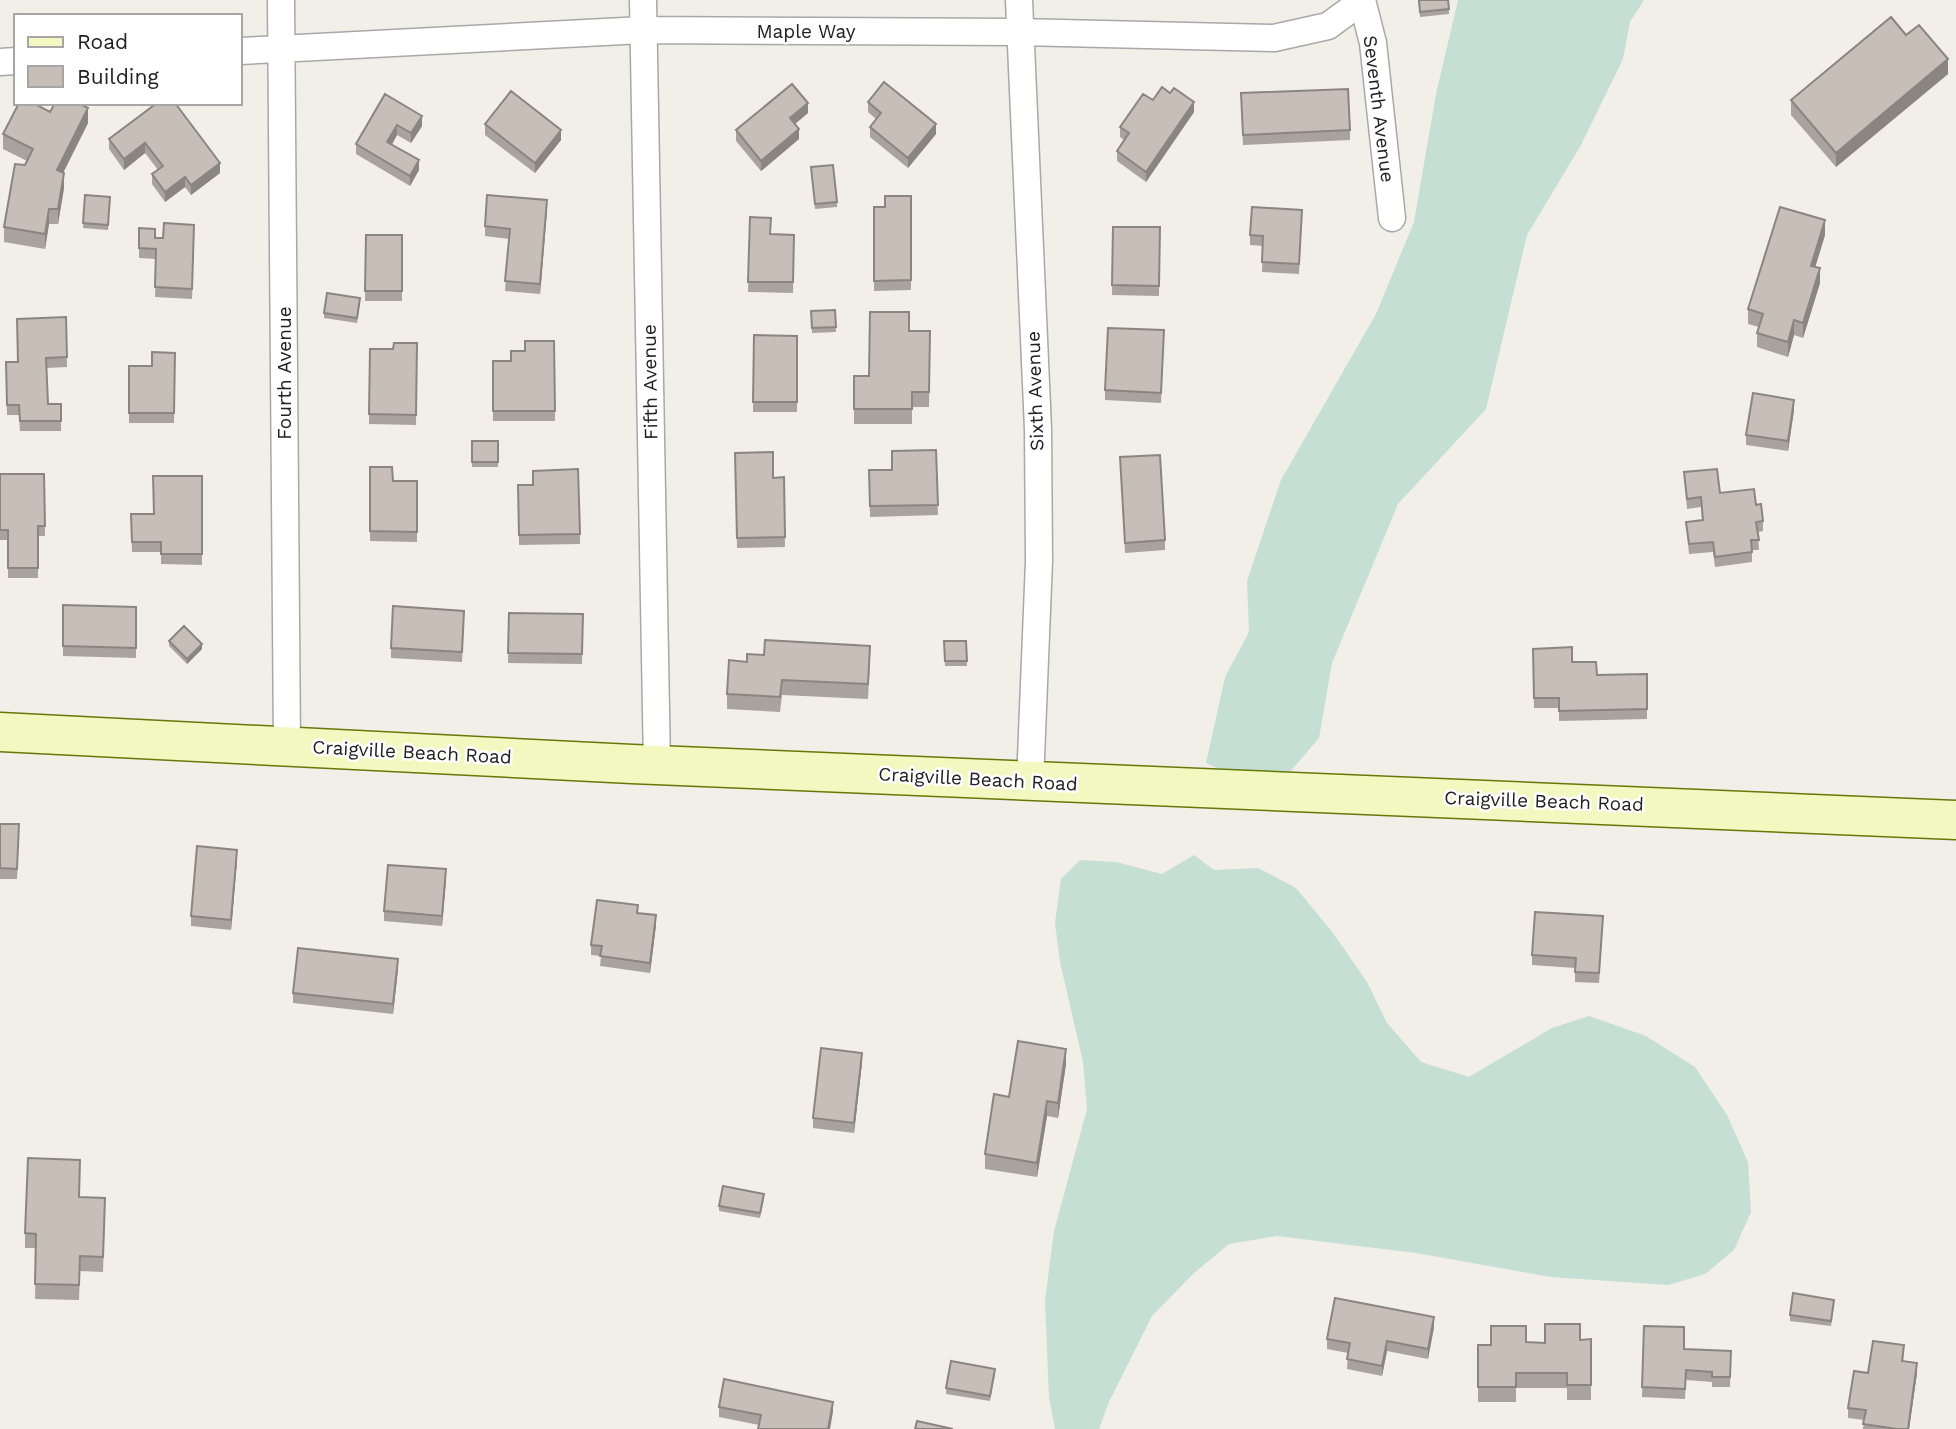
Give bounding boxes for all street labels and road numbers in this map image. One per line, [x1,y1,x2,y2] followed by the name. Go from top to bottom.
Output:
[756,20,856,43] street label: Maple Way
[1359,34,1399,184] street label: Seventh Avenue
[273,306,296,440] street label: Fourth Avenue
[637,324,663,440] street label: Fifth Avenue
[1021,331,1049,451] street label: Sixth Avenue
[312,735,512,769] street label: Craigville Beach Road
[878,762,1078,796] street label: Craigville Beach Road
[1444,786,1644,816] street label: Craigville Beach Road

